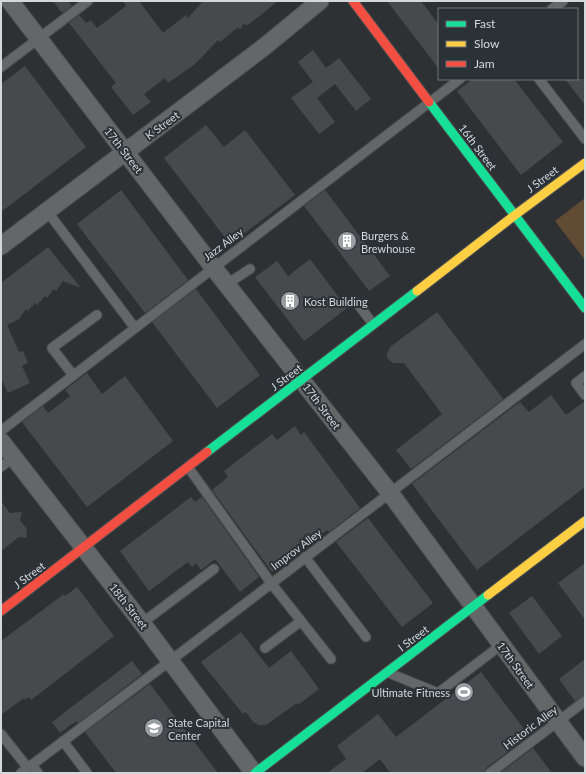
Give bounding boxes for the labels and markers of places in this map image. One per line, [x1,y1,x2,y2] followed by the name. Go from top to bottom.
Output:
[361,229,415,255] place label: Burgers & Brewhouse
[336,230,358,252] building icon: Burgers & Brewhouse
[279,290,301,312] building icon: Kost Building
[304,295,368,308] place label: Kost Building
[453,681,475,703] sports icon: Ultimate Fitness
[371,686,450,699] place label: Ultimate Fitness
[168,716,229,742] place label: State Capital Center
[143,717,165,739] school or university icon: State Capital Center

